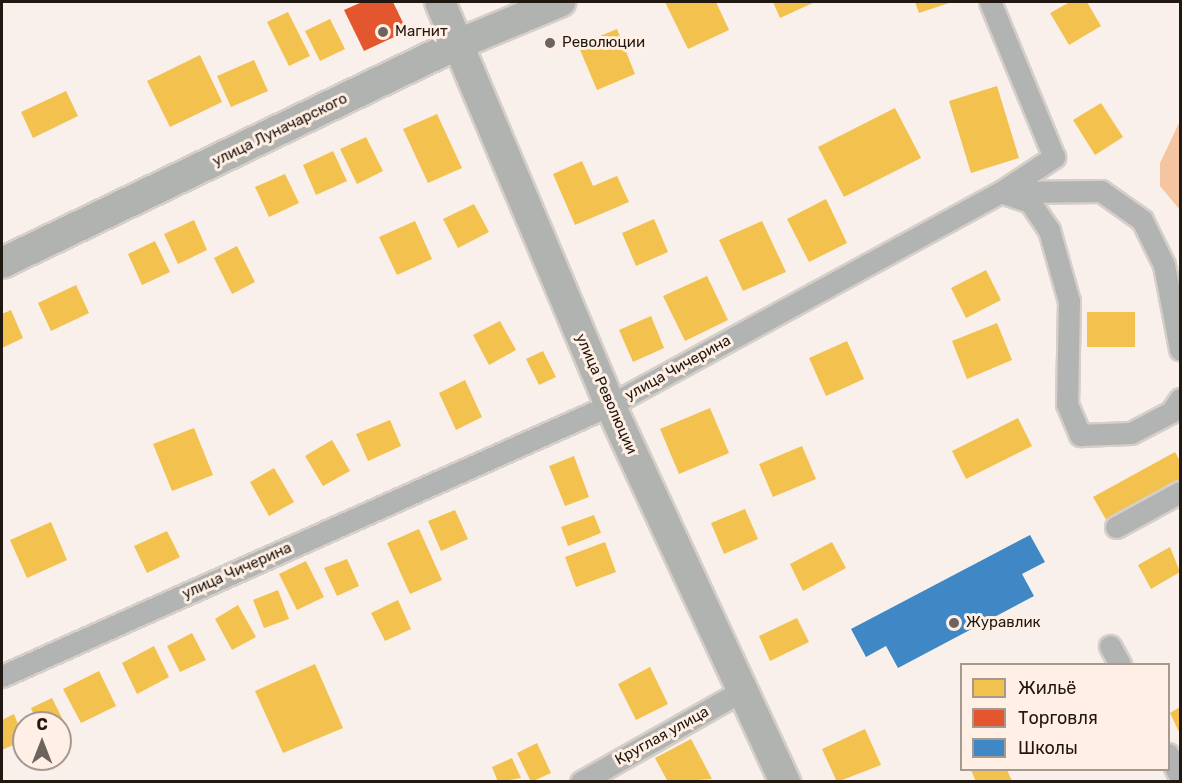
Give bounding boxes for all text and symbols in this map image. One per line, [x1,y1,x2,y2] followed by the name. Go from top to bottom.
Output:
[395,23,448,41] place label: Магнит
[376,25,390,39] marker: Магнит
[562,34,645,52] place label: Революции
[543,36,557,50] marker: Революции
[210,89,350,171] street label: улица Луначарского
[571,331,641,457] street label: улица Революции
[622,332,734,404] street label: улица Чичерина
[179,539,295,603] street label: улица Чичерина
[966,614,1041,632] place label: Журавлик
[947,616,961,630] marker: Журавлик
[960,663,1170,771] legend
[1018,677,1076,699] text: Жильё
[612,703,712,769] street label: Круглая улица
[1018,707,1098,729] text: Торговля
[12,711,72,771] north arrow
[36,715,48,734] text: С
[1018,737,1078,759] text: Школы

